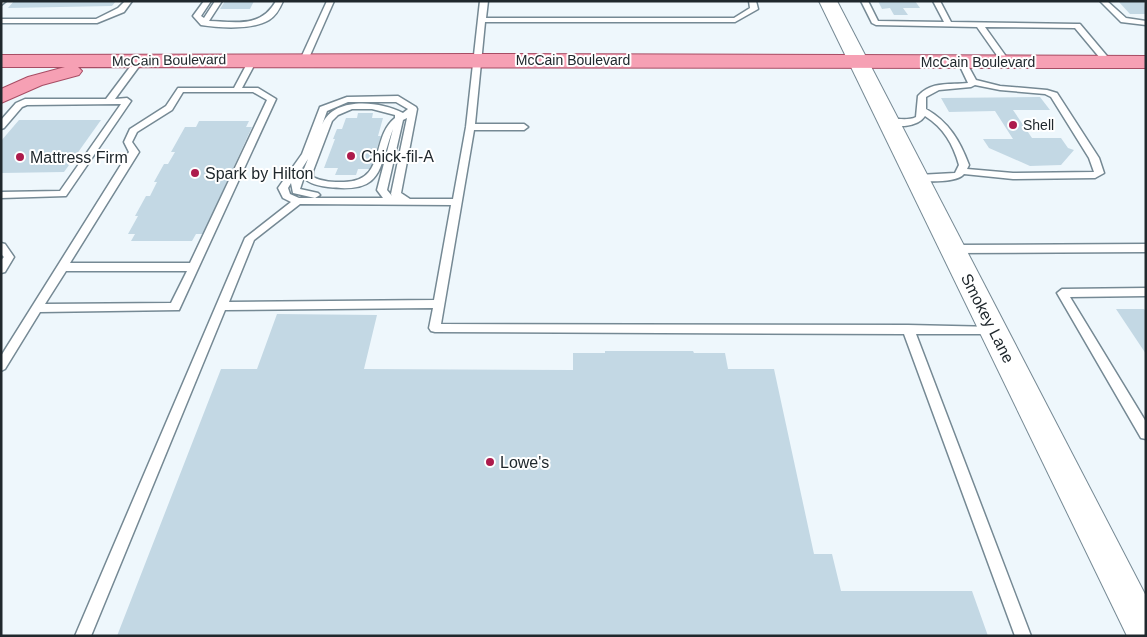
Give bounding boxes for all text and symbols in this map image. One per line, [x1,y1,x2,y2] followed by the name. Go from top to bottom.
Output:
[112,51,226,69] street label: McCain Boulevard
[516,52,630,68] street label: McCain Boulevard
[921,54,1035,70] street label: McCain Boulevard
[1023,117,1054,133] place label: Shell
[1007,119,1019,131] marker: Shell
[361,148,434,165] place label: Chick-fil-A
[30,149,128,166] place label: Mattress Firm
[345,150,357,162] marker: Chick-fil-A
[14,151,26,163] marker: Mattress Firm
[205,165,314,182] place label: Spark by Hilton
[189,167,201,179] marker: Spark by Hilton
[958,271,1017,366] street label: Smokey Lane
[500,454,549,471] place label: Lowe's
[484,456,496,468] marker: Lowe's

